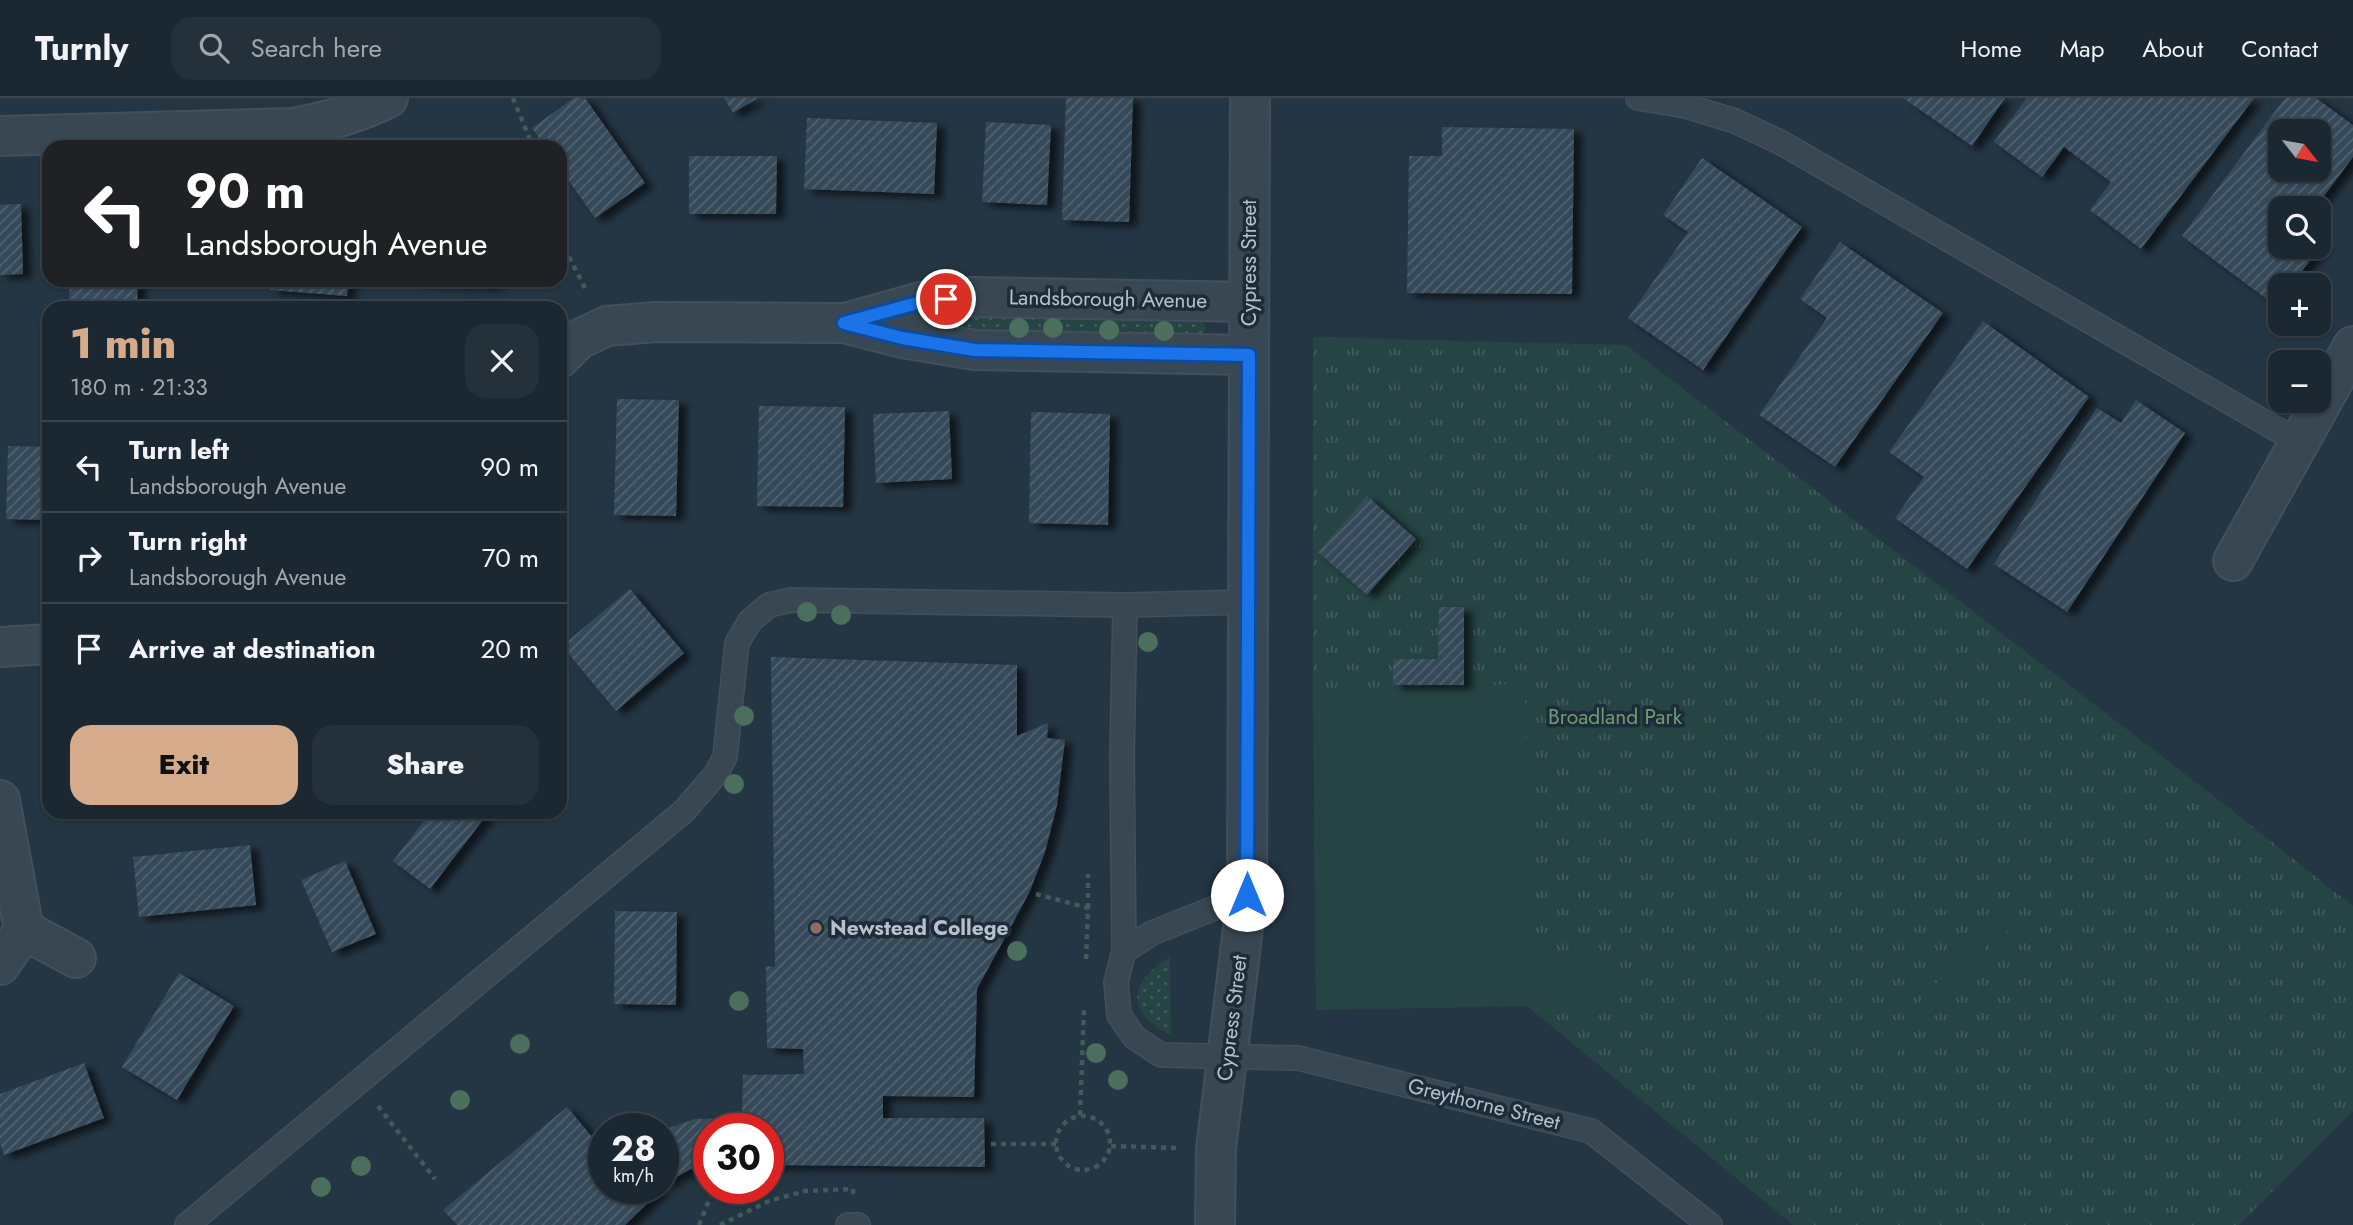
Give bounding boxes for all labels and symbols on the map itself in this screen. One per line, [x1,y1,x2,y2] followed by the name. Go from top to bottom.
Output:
[2268,119,2331,182] north arrow
[1234,200,1264,326] street label: Cypress Street
[916,269,976,329] pin
[1008,282,1208,316] street label: Landsborough Avenue
[1548,702,1683,732] park label: Broadland Park
[1210,858,1284,932] position arrow
[830,913,1009,943] place label: Newstead College
[808,920,824,936] marker: Newstead College
[1209,953,1255,1083] street label: Cypress Street
[1405,1071,1563,1137] street label: Greythorne Street
[693,1113,784,1204] speed limit sign: 30

